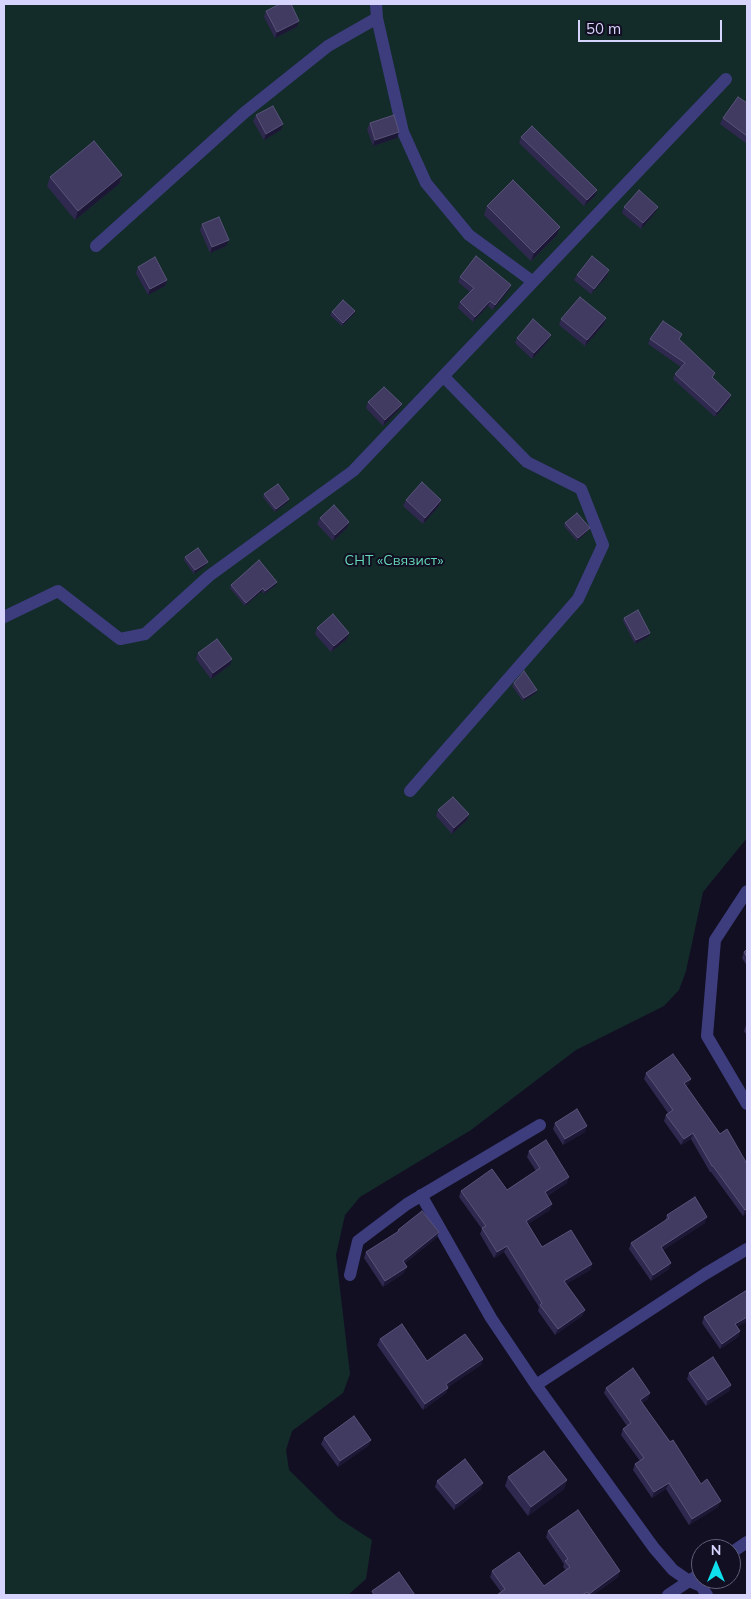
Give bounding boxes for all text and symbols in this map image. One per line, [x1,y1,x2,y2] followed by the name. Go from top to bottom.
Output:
[581,10,725,42] scale bar
[586,19,621,38] text: 50 m
[345,553,443,569] park label: СНТ «Связист»
[691,1539,741,1589] north arrow
[711,1541,721,1559] text: N

